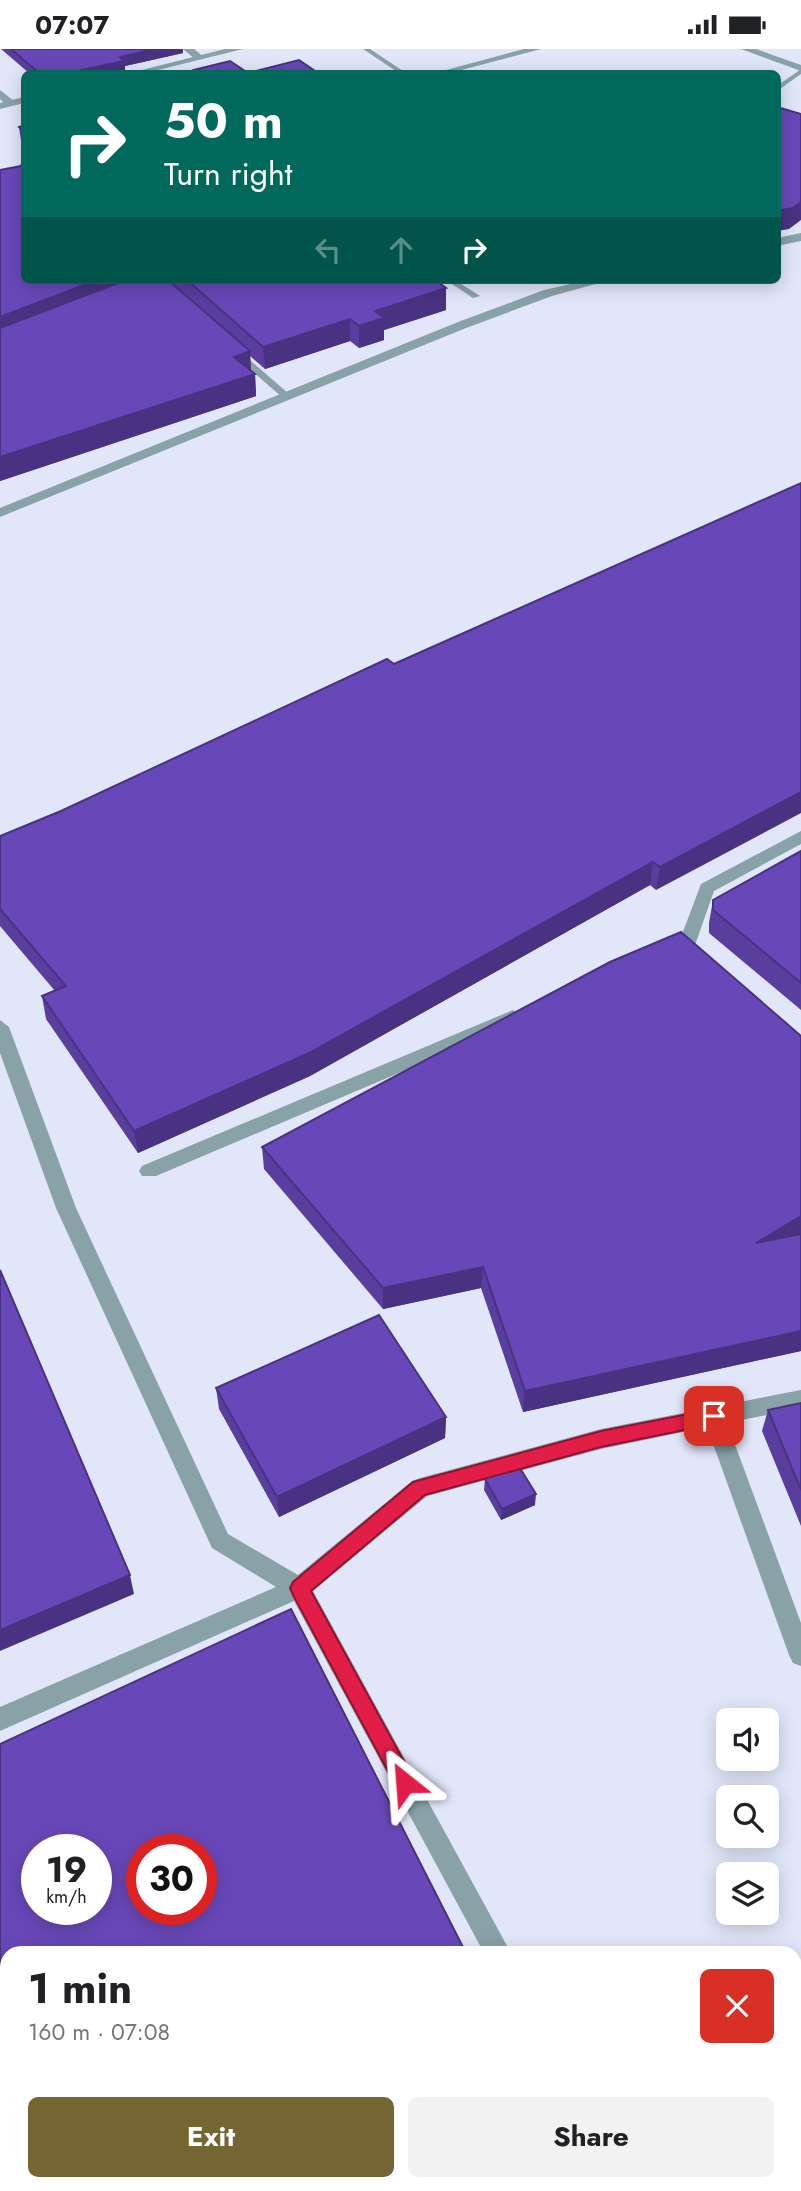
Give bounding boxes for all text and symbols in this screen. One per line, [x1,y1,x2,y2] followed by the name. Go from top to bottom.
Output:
[35,6,109,44] text: 07:07
[164,86,283,156] text: 50 m
[49,98,140,189] icon: right
[164,151,293,197] text: Turn right
[309,231,347,269] icon: left
[382,231,420,269] icon: ahead
[455,231,493,269] icon: right
[684,1386,744,1446] pin
[695,1397,733,1435] icon: arrive
[716,1708,779,1925] map controls
[716,1708,779,1771] button: sound
[368,1746,442,1820] position arrow
[716,1785,779,1848] button: search
[126,1834,217,1925] speed limit sign: 30
[46,1845,87,1895] text: 19
[716,1862,779,1925] button: layers
[46,1884,87,1910] text: km/h
[28,1958,132,2019] text: 1 min
[700,1969,774,2043] button: close
[28,2015,170,2049] text: 160 m · 07:08
[28,2097,394,2177] button: Exit
[408,2097,774,2177] button: Share

